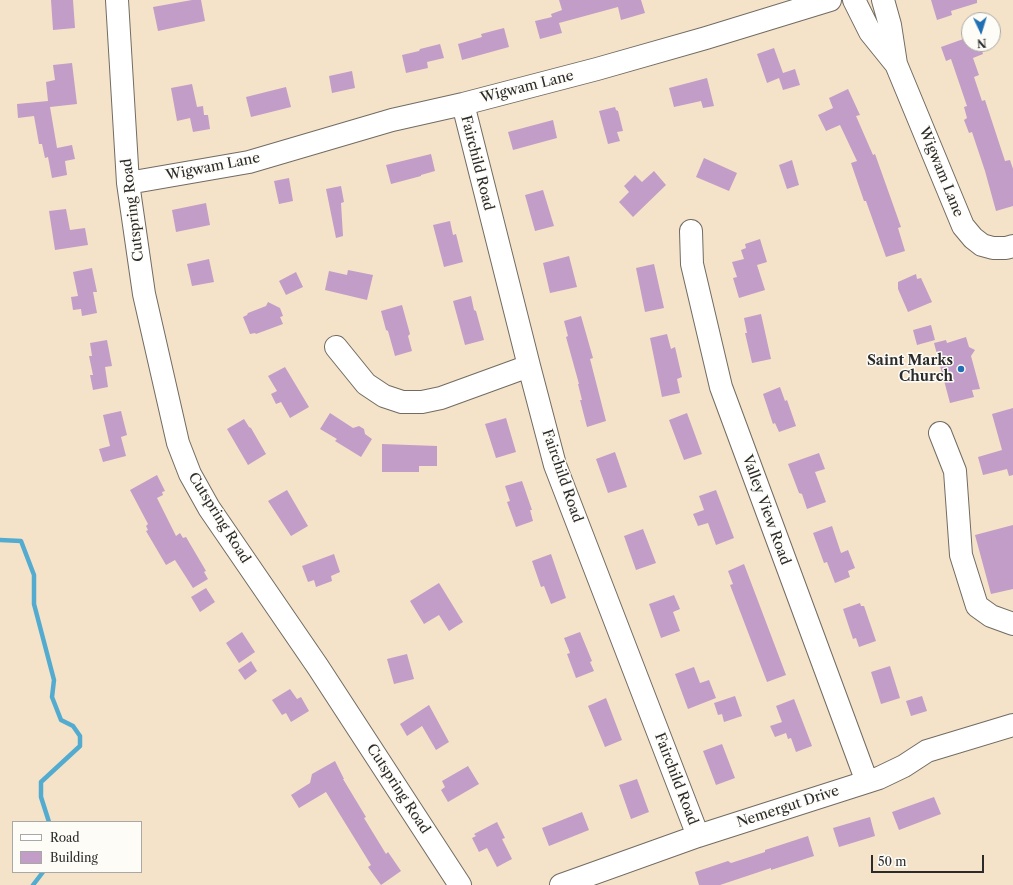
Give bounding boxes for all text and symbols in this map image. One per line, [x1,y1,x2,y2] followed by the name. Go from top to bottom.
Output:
[961,12,1001,52] north arrow
[977,36,987,50] text: N
[479,67,575,107] street label: Wigwam Lane
[457,114,497,212] street label: Fairchild Road
[915,125,967,219] street label: Wigwam Lane
[165,150,261,184] street label: Wigwam Lane
[118,157,148,263] street label: Cutspring Road
[867,353,953,386] place label: Saint Marks Church
[956,364,966,374] marker: Saint Marks Church
[538,427,586,525] street label: Fairchild Road
[738,453,794,567] street label: Valley View Road
[184,470,254,566] street label: Cutspring Road
[651,731,701,827] street label: Fairchild Road
[363,741,433,837] street label: Cutspring Road
[735,783,841,831] street label: Nemergut Drive
[12,821,142,873] legend
[50,830,80,845] text: Road
[873,847,986,873] scale bar
[50,850,98,865] text: Building
[878,854,907,869] text: 50 m

